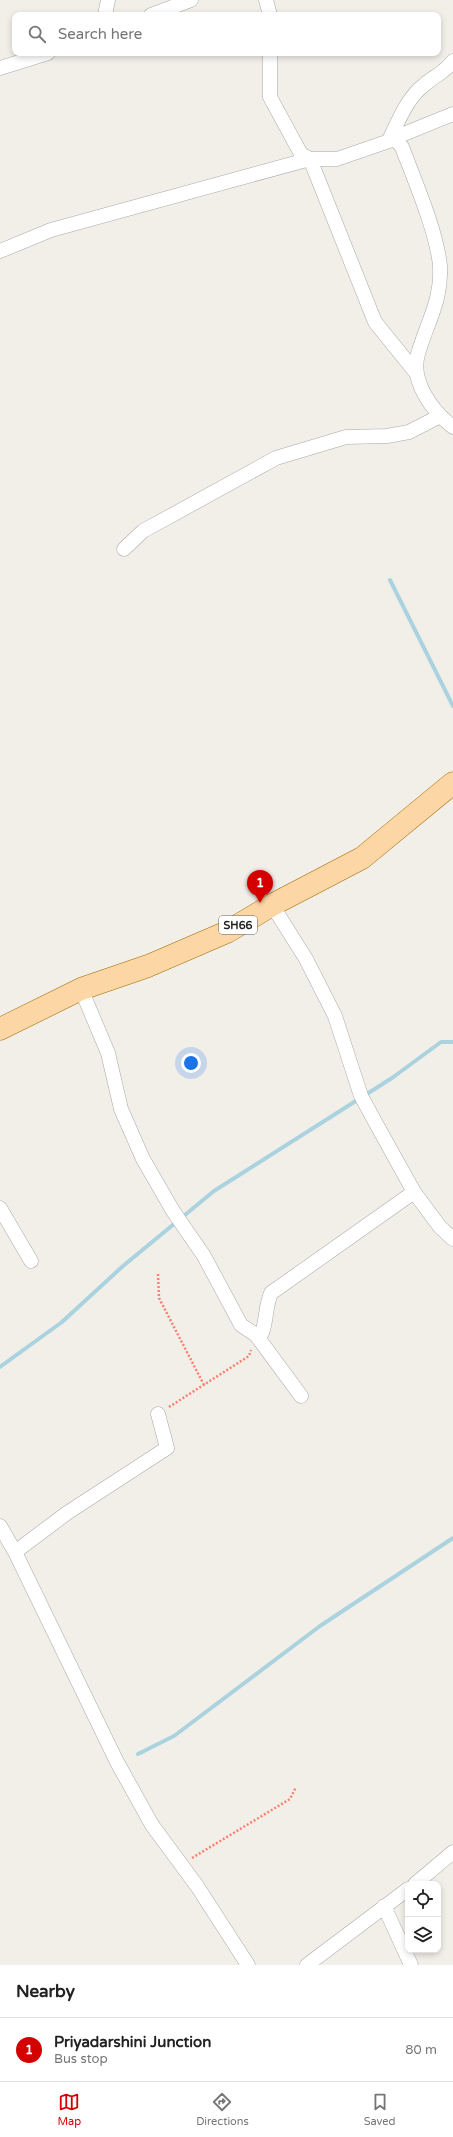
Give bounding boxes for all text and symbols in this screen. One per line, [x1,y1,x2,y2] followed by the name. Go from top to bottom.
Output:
[12,12,441,56] search box
[26,23,48,45] icon: search
[58,25,142,43] text: Search here
[247,870,273,903] pin: 1
[219,916,257,934] road number: SH66
[181,1053,201,1073] your location
[405,1881,441,1953] map controls
[405,1881,441,1917] button: locate
[405,1917,441,1953] button: layers
[16,1981,75,2002] text: Nearby
[54,2033,211,2051] text: Priyadarshini Junction
[25,2042,33,2058] text: 1
[405,2042,437,2058] text: 80 m
[54,2051,108,2067] text: Bus stop
[57,2091,81,2128] tab: Map
[196,2091,249,2128] tab: Directions
[364,2091,396,2128] tab: Saved

